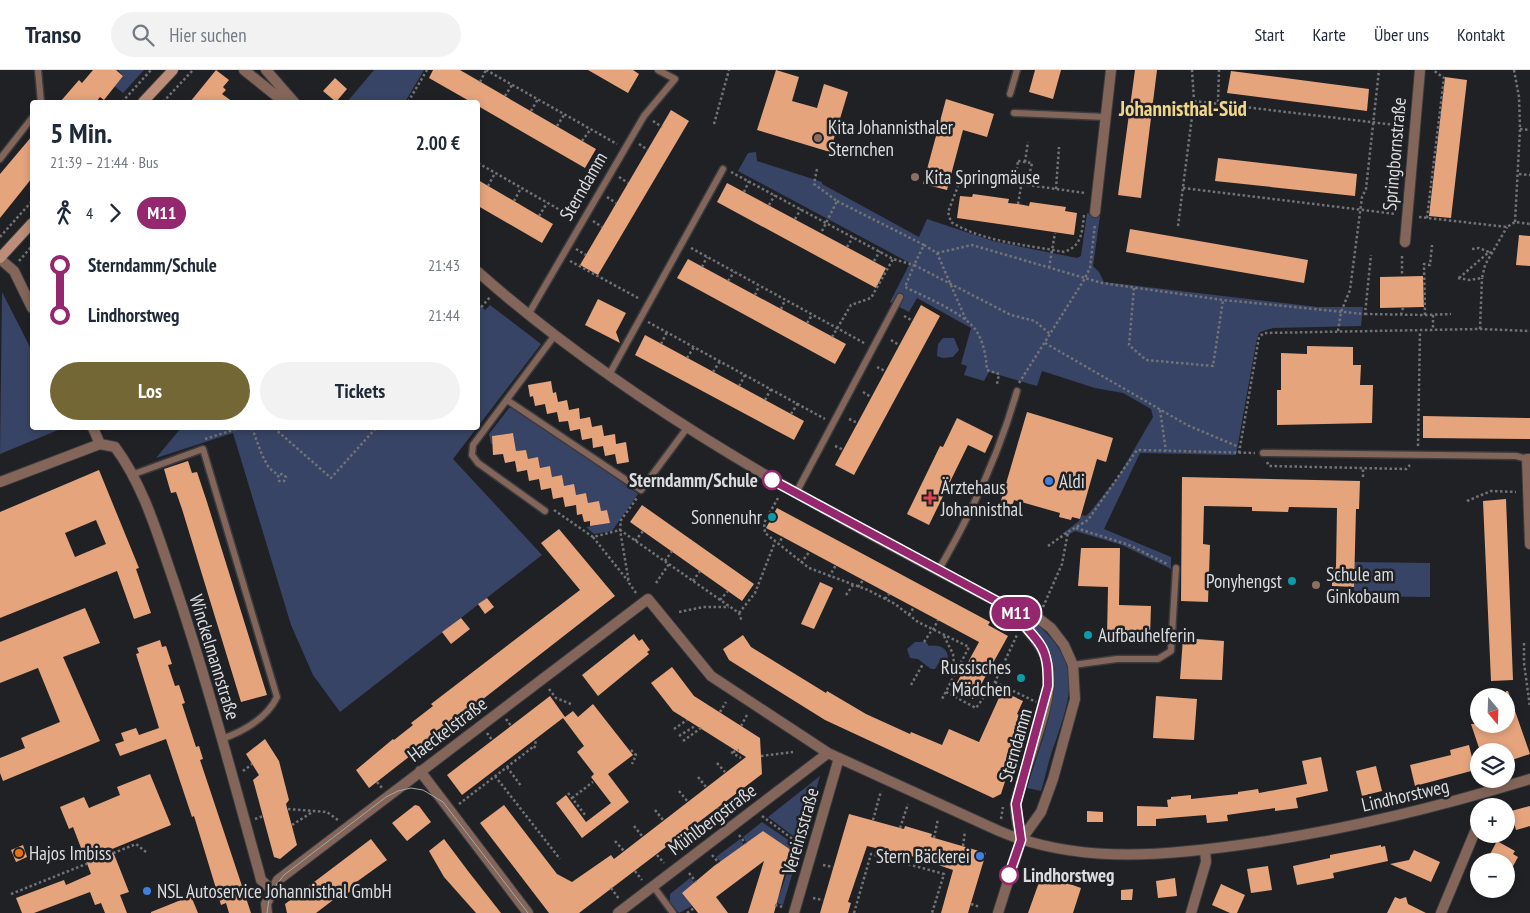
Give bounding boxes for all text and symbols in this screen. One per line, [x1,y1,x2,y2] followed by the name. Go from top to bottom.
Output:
[111,12,461,57] search box
[25,19,81,50] text: Transo
[129,21,157,49] icon: search
[169,23,247,47] text: Hier suchen
[1254,23,1285,46] text: Start
[1313,23,1346,46] text: Karte
[1374,23,1429,46] text: Über uns
[1457,23,1505,46] text: Kontakt
[1118,95,1247,122] district label: Johannisthal-Süd
[1377,96,1411,212] street label: Springbornstraße
[50,114,113,151] text: 5 Min.
[828,115,954,161] place label: Kita Johannisthaler Sternchen
[416,131,460,155] text: 2.00 €
[812,132,824,144] marker: Kita Johannisthaler Sternchen
[554,147,612,225] street label: Sterndamm
[50,152,158,172] text: 21:39 – 21:44 · Bus
[925,165,1040,189] place label: Kita Springmäuse
[909,171,921,183] marker: Kita Springmäuse
[50,199,78,227] icon: walk
[101,199,129,227] icon: forward
[147,201,176,224] text: M11
[86,203,93,223] text: 4
[88,253,217,277] text: Sterndamm/Schule
[428,255,460,275] text: 21:43
[88,303,180,327] text: Lindhorstweg
[428,305,460,325] text: 21:44
[50,362,250,420] button: Los
[260,362,460,420] button: Tickets
[629,468,758,492] place label: Sterndamm/Schule
[1059,469,1085,493] place label: Aldi
[762,470,782,490] marker: Sterndamm/Schule
[940,475,1023,521] place label: Ärztehaus Johannisthal
[1043,475,1055,487] marker: Aldi
[923,491,937,505] marker: Ärztehaus Johannisthal
[691,505,763,529] place label: Sonnenuhr
[766,511,778,523] marker: Sonnenuhr
[1326,562,1400,608] place label: Schule am Ginkobaum
[1206,569,1283,593] place label: Ponyhengst
[1286,575,1298,587] marker: Ponyhengst
[1310,579,1322,591] marker: Schule am Ginkobaum
[185,591,245,723] street label: Winckelmannstraße
[987,597,1045,629] line badge: M11
[1001,601,1031,624] text: M11
[1098,623,1195,647] place label: Aufbauhelferin
[1082,629,1094,641] marker: Aufbauhelferin
[941,655,1011,701] place label: Russisches Mädchen
[1015,672,1027,684] marker: Russisches Mädchen
[1470,688,1515,732] north arrow
[1470,688,1515,898] map controls
[403,691,492,767] street label: Haeckelstraße
[993,706,1037,784] street label: Sterndamm
[1470,743,1515,788] button: layers
[1359,773,1451,817] street label: Lindhorstweg
[663,778,761,860] street label: Mühlbergstraße
[776,785,824,878] street label: Vereinsstraße
[1470,798,1515,843] button: +
[29,841,112,865] place label: Hajos Imbiss
[876,844,970,868] place label: Stern Bäckerei
[13,847,25,859] marker: Hajos Imbiss
[974,850,986,862] marker: Stern Bäckerei
[1470,853,1515,898] button: −
[1023,863,1115,887] place label: Lindhorstweg
[999,865,1019,885] marker: Lindhorstweg
[157,879,392,903] place label: NSL Autoservice Johannisthal GmbH
[141,885,153,897] marker: NSL Autoservice Johannisthal GmbH

